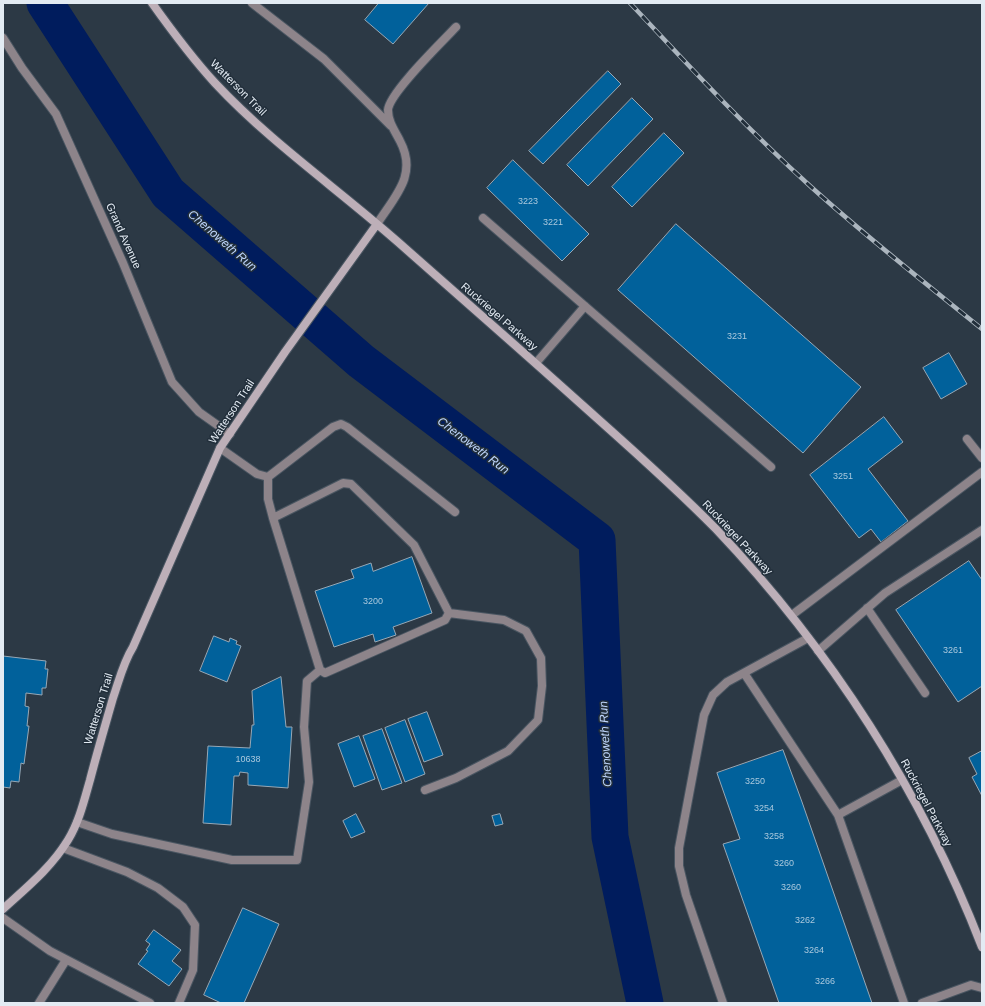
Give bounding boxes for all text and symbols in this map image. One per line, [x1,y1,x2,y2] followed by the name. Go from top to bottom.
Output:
[207,57,269,119] street label: Watterson Trail
[518,197,538,207] house number: 3223
[103,201,143,271] street label: Grand Avenue
[185,207,259,275] water label: Chenoweth Run
[543,218,563,228] house number: 3221
[458,280,540,354] street label: Ruckriegel Parkway
[727,332,747,342] house number: 3231
[206,377,258,447] street label: Watterson Trail
[434,414,512,478] water label: Chenoweth Run
[833,472,853,482] house number: 3251
[699,498,775,578] street label: Ruckriegel Parkway
[363,597,383,607] house number: 3200
[943,646,963,656] house number: 3261
[82,672,116,746] street label: Watterson Trail
[597,701,615,787] water label: Chenoweth Run
[235,755,261,765] house number: 10638
[897,757,955,849] street label: Ruckriegel Parkway
[745,777,765,787] house number: 3250
[754,804,774,814] house number: 3254
[764,832,784,842] house number: 3258
[774,859,794,869] house number: 3260
[781,883,801,893] house number: 3260
[795,916,815,926] house number: 3262
[804,946,824,956] house number: 3264
[815,977,835,987] house number: 3266

